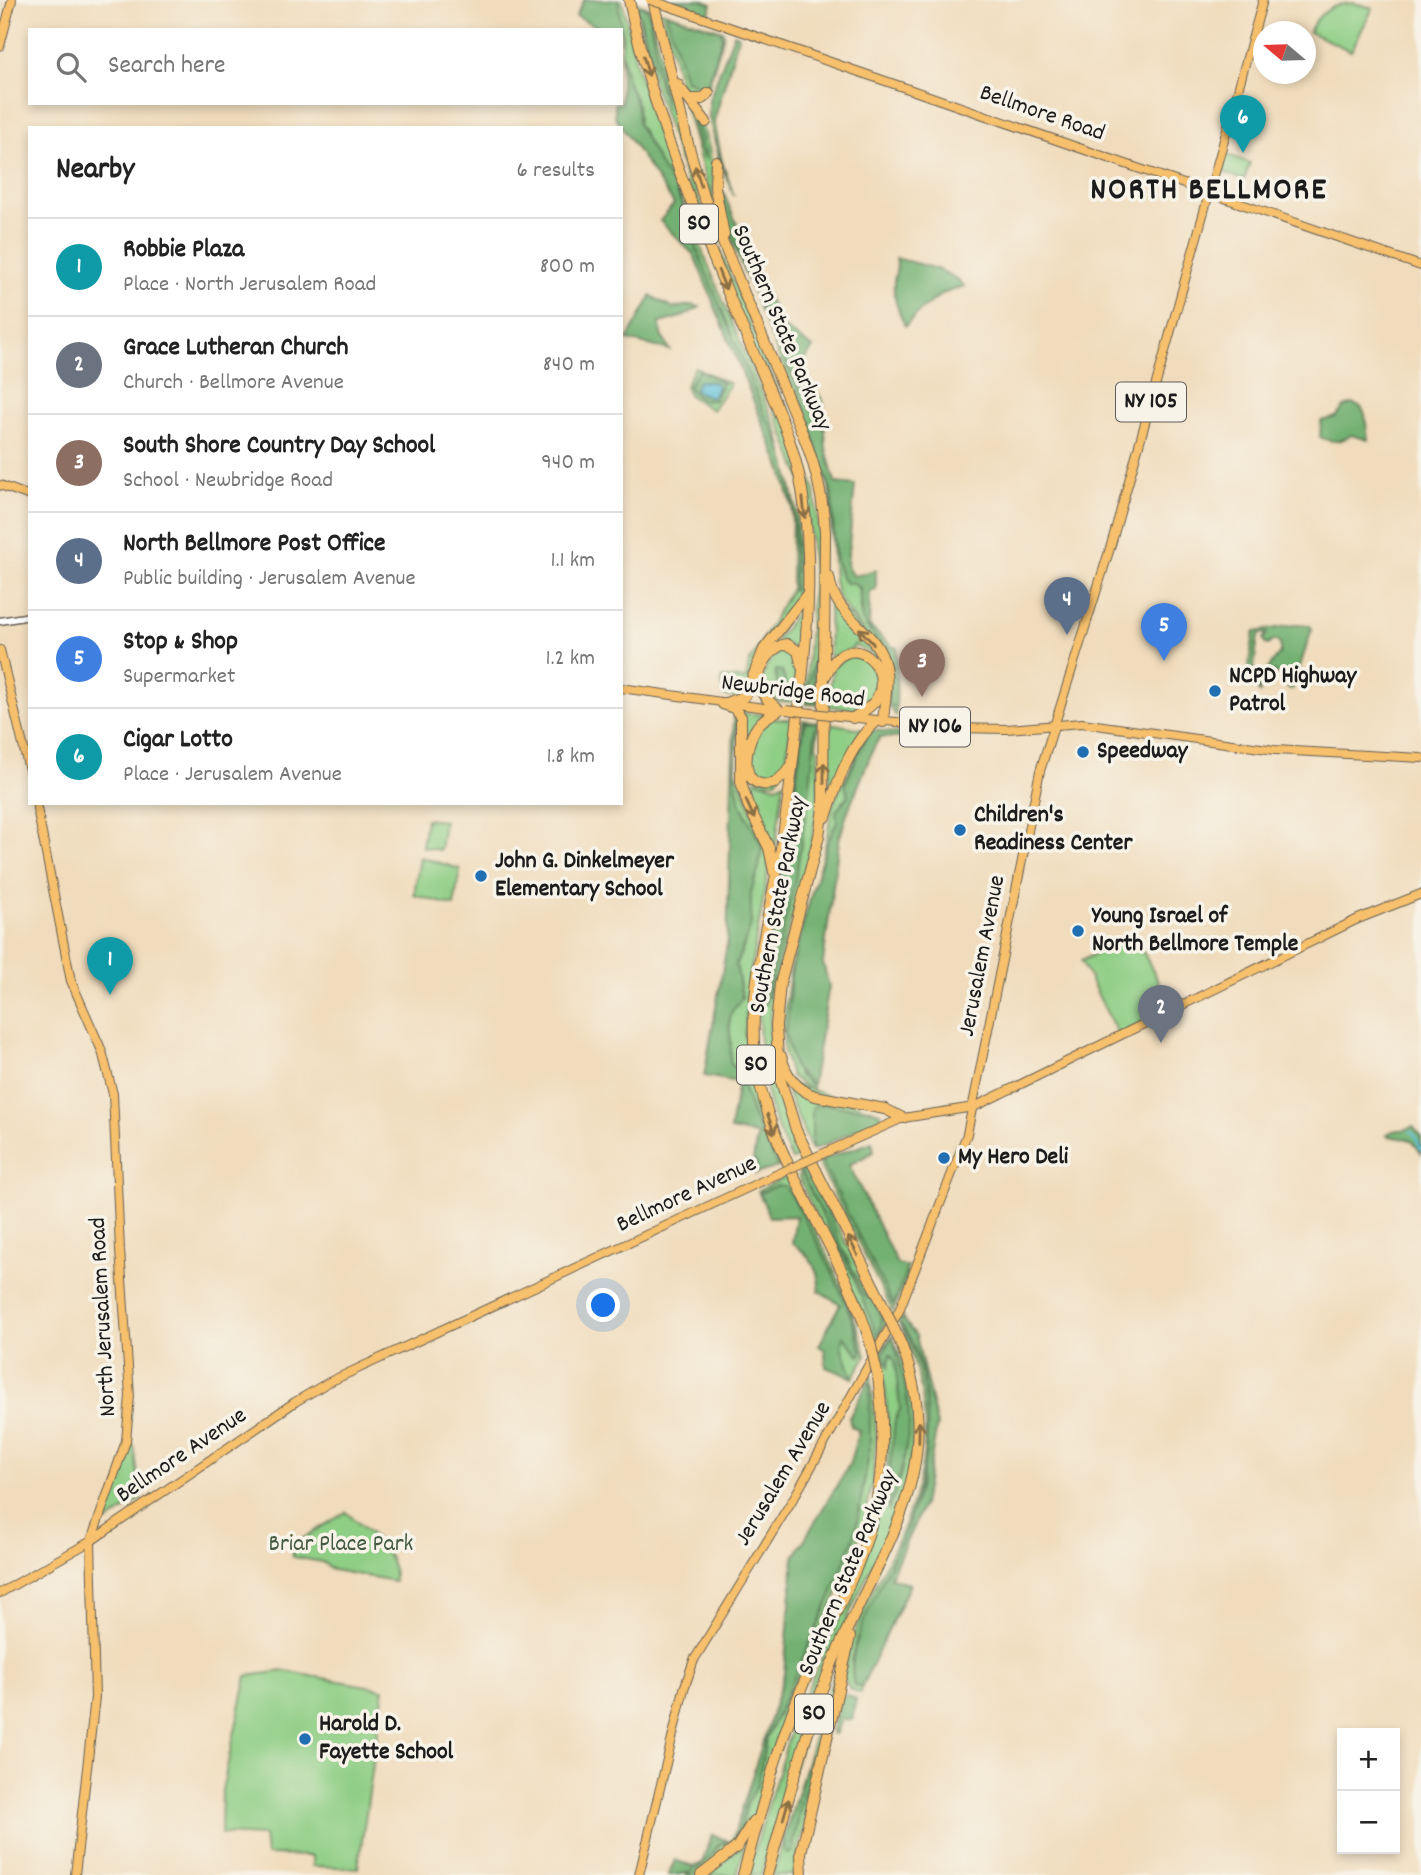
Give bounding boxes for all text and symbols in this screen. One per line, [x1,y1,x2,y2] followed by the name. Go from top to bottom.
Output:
[1253,21,1316,84] north arrow
[28,28,623,105] search box
[52,48,90,86] icon: search
[108,48,226,85] text: Search here
[640,55,653,77] one-way arrow
[975,77,1109,151] street label: Bellmore Road
[1220,95,1266,153] pin: 6
[56,150,134,193] text: Nearby
[517,155,595,188] text: 6 results
[690,165,703,187] one-way arrow
[1090,169,1328,215] district label: NORTH BELLMORE
[680,204,718,244] road number: SO
[722,220,840,437] street label: Southern State Parkway
[123,232,244,269] text: Robbie Plaza
[76,251,82,284] text: 1
[540,251,595,284] text: 800 m
[123,269,376,302] text: Place · North Jerusalem Road
[717,269,730,290] one-way arrow
[123,330,348,367] text: Grace Lutheran Church
[74,349,84,382] text: 2
[543,349,595,382] text: 840 m
[123,367,344,400] text: Church · Bellmore Avenue
[1116,382,1186,422] road number: NY 105
[123,428,435,465] text: South Shore Country Day School
[74,447,84,480] text: 3
[541,447,595,480] text: 940 m
[123,465,333,498] text: School · Newbridge Road
[798,496,811,519] one-way arrow
[123,526,385,563] text: North Bellmore Post Office
[74,545,84,578] text: 4
[551,545,595,578] text: 1.1 km
[123,563,416,596] text: Public building · Jerusalem Avenue
[1044,577,1090,635] pin: 4
[1141,603,1187,661] pin: 5
[123,624,238,661] text: Stop & Shop
[858,628,875,645] one-way arrow
[899,639,945,697] pin: 3
[74,643,84,676] text: 5
[546,643,595,676] text: 1.2 km
[1229,660,1357,722] place label: NCPD Highway Patrol
[123,661,235,694] text: Supermarket
[719,666,867,718] street label: Newbridge Road
[1207,683,1223,699] marker: NCPD Highway Patrol
[900,708,970,747] road number: NY 106
[123,722,233,759] text: Cigar Lotto
[1097,735,1189,769] place label: Speedway
[73,741,85,774] text: 6
[546,741,595,774] text: 1.8 km
[1075,744,1091,760] marker: Speedway
[123,759,342,792] text: Place · Jerusalem Avenue
[817,762,831,785] one-way arrow
[741,792,817,1016] street label: Southern State Parkway
[744,798,757,819] one-way arrow
[974,799,1133,861] place label: Children's Readiness Center
[952,822,968,838] marker: Children's Readiness Center
[495,845,675,907] place label: John G. Dinkelmeyer Elementary School
[473,868,489,884] marker: John G. Dinkelmeyer Elementary School
[951,872,1015,1040] street label: Jerusalem Avenue
[1091,900,1299,962] place label: Young Israel of North Bellmore Temple
[1070,923,1086,939] marker: Young Israel of North Bellmore Temple
[87,937,133,995] pin: 1
[1138,985,1184,1043] pin: 2
[737,1046,775,1084] road number: SO
[766,1112,778,1134] one-way arrow
[958,1141,1069,1175] place label: My Hero Deli
[611,1148,763,1242] street label: Bellmore Avenue
[936,1150,952,1166] marker: My Hero Deli
[82,1216,126,1418] street label: North Jerusalem Road
[846,1236,860,1257] one-way arrow
[586,1288,620,1322] your location
[727,1395,841,1553] street label: Jerusalem Avenue
[110,1400,254,1512] street label: Bellmore Avenue
[912,1421,925,1444] one-way arrow
[790,1464,908,1681] street label: Southern State Parkway
[269,1528,413,1562] park label: Briar Place Park
[795,1694,833,1734] road number: SO
[319,1708,454,1770] place label: Harold D. Fayette School
[1337,1728,1400,1854] map controls
[1337,1728,1400,1791] button: +
[297,1731,313,1747] marker: Harold D. Fayette School
[1337,1791,1400,1854] button: −
[780,1799,793,1821] one-way arrow

